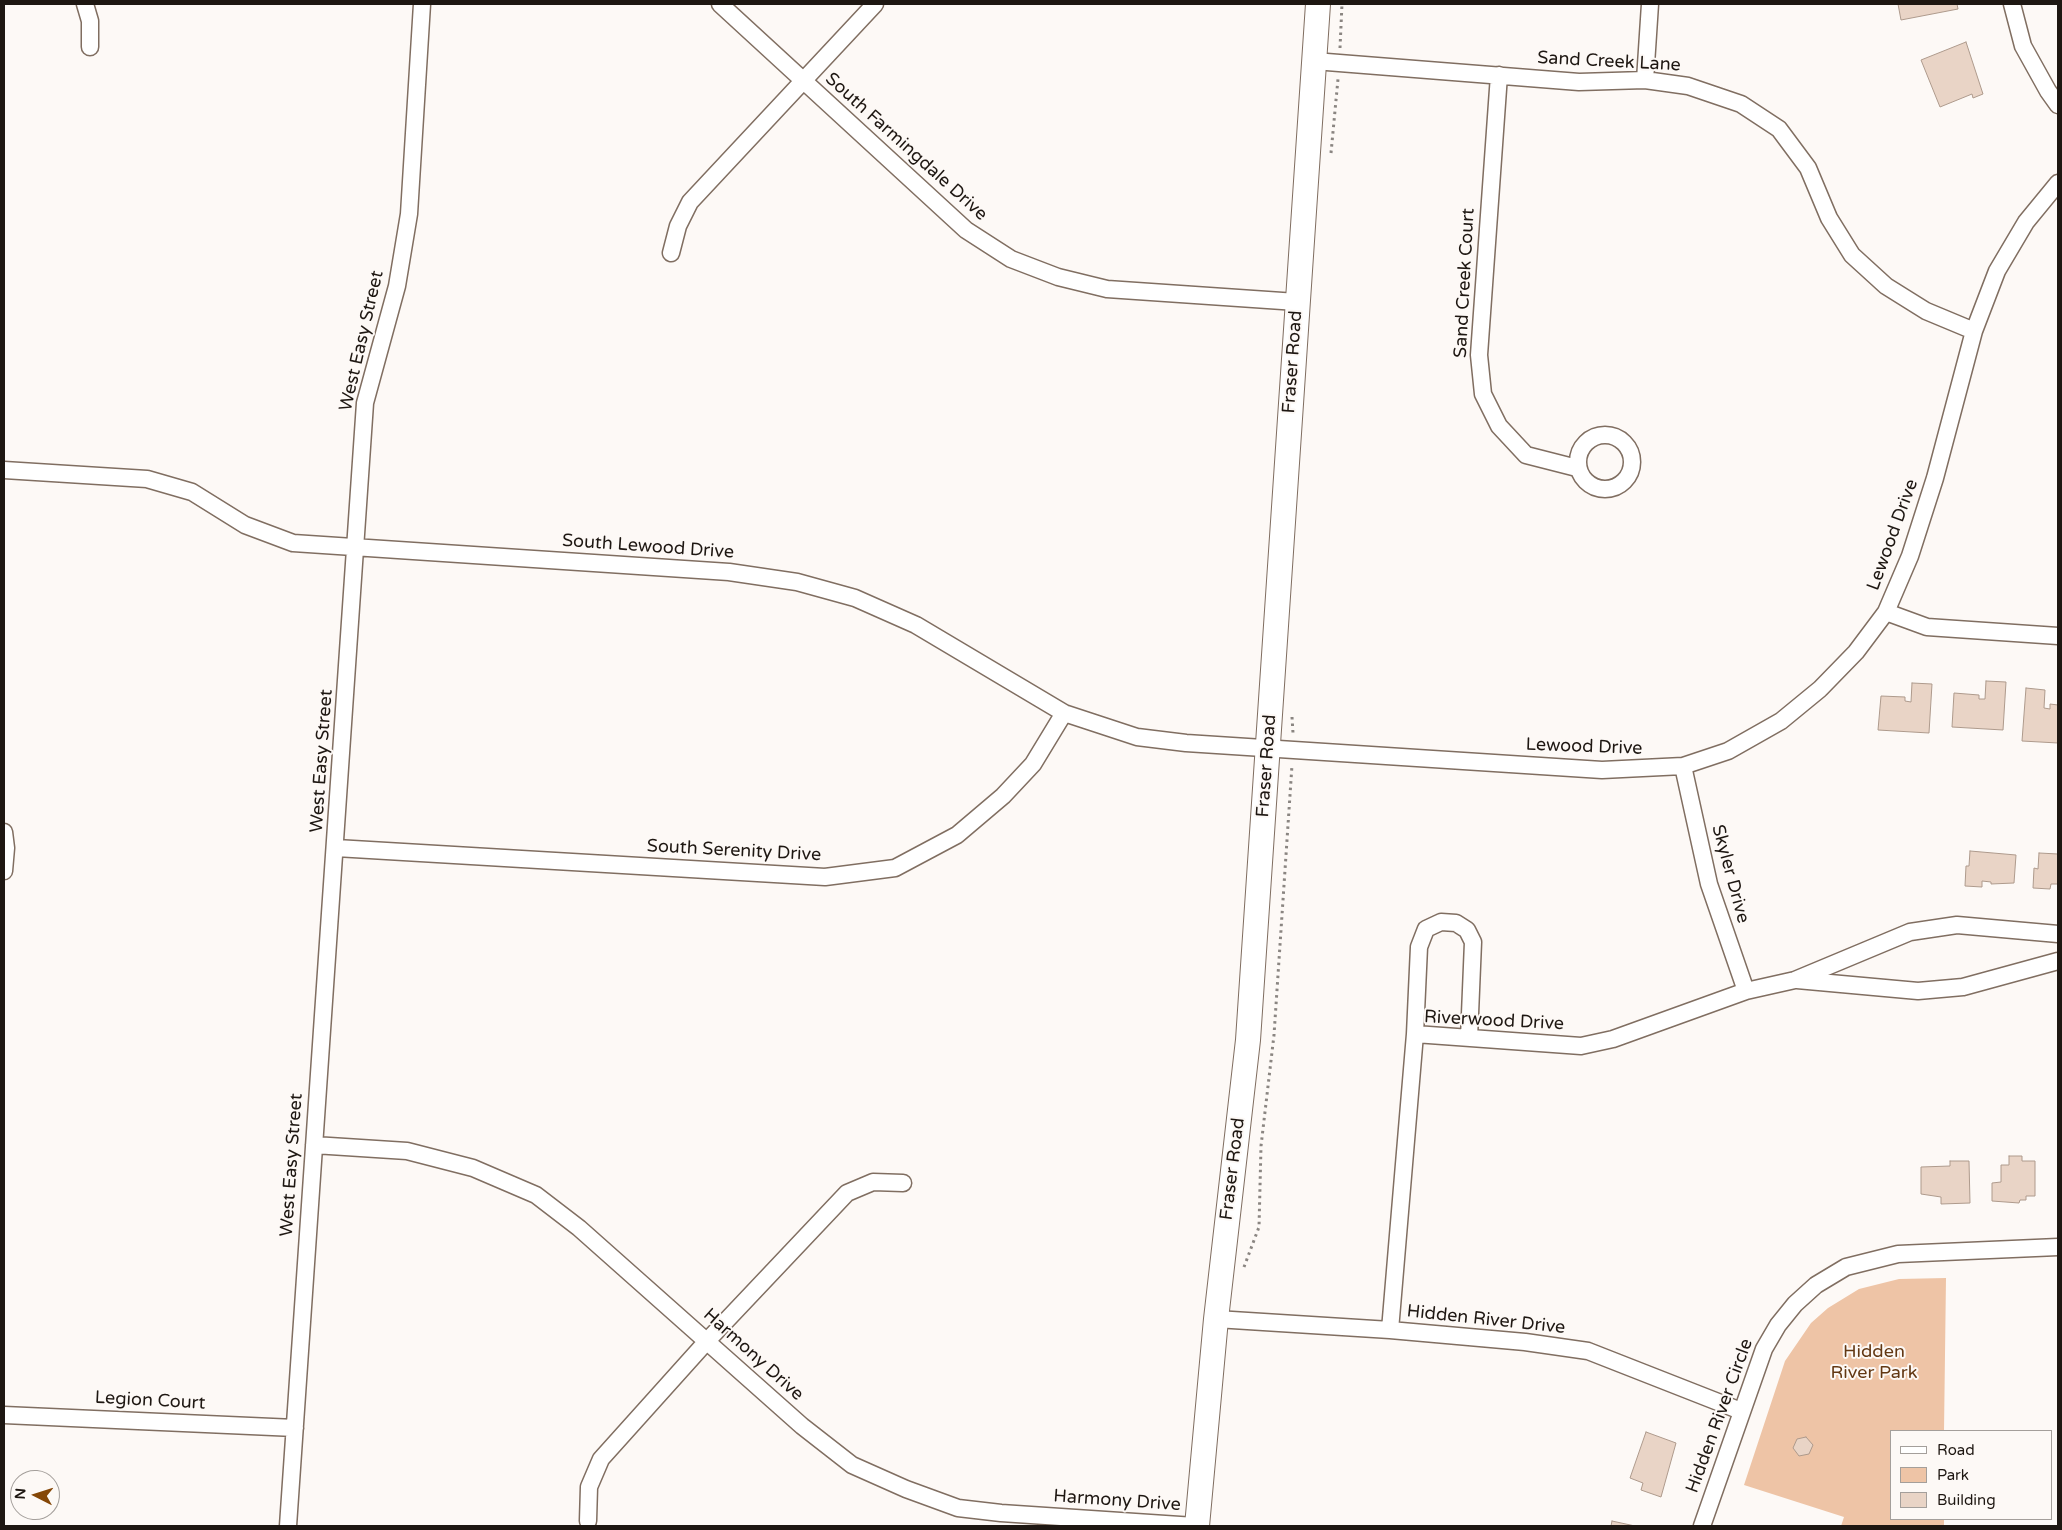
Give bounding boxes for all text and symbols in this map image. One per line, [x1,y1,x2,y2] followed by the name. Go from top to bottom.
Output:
[1537,47,1681,77] street label: Sand Creek Lane
[821,69,991,225] street label: South Farmingdale Drive
[1450,208,1480,358] street label: Sand Creek Court
[335,269,389,413] street label: West Easy Street
[1279,310,1307,414] street label: Fraser Road
[1863,476,1923,594] street label: Lewood Drive
[561,530,735,564] street label: South Lewood Drive
[306,689,338,833] street label: West Easy Street
[1253,714,1281,818] street label: Fraser Road
[1525,734,1643,760] street label: Lewood Drive
[1706,822,1754,926] street label: Skyler Drive
[646,836,822,866] street label: South Serenity Drive
[1423,1007,1565,1035] street label: Riverwood Drive
[276,1093,308,1237] street label: West Easy Street
[1216,1117,1250,1221] street label: Fraser Road
[1406,1301,1566,1339] street label: Hidden River Drive
[698,1304,808,1406] street label: Harmony Drive
[1682,1336,1758,1496] street label: Hidden River Circle
[1831,1341,1917,1384] park label: Hidden River Park
[94,1387,206,1415] street label: Legion Court
[1890,1430,2052,1520] legend
[1937,1441,1975,1459] text: Road
[1937,1466,1969,1484] text: Park
[10,1470,60,1520] north arrow
[1053,1486,1181,1516] street label: Harmony Drive
[12,1487,30,1500] text: N
[1937,1491,1996,1509] text: Building

